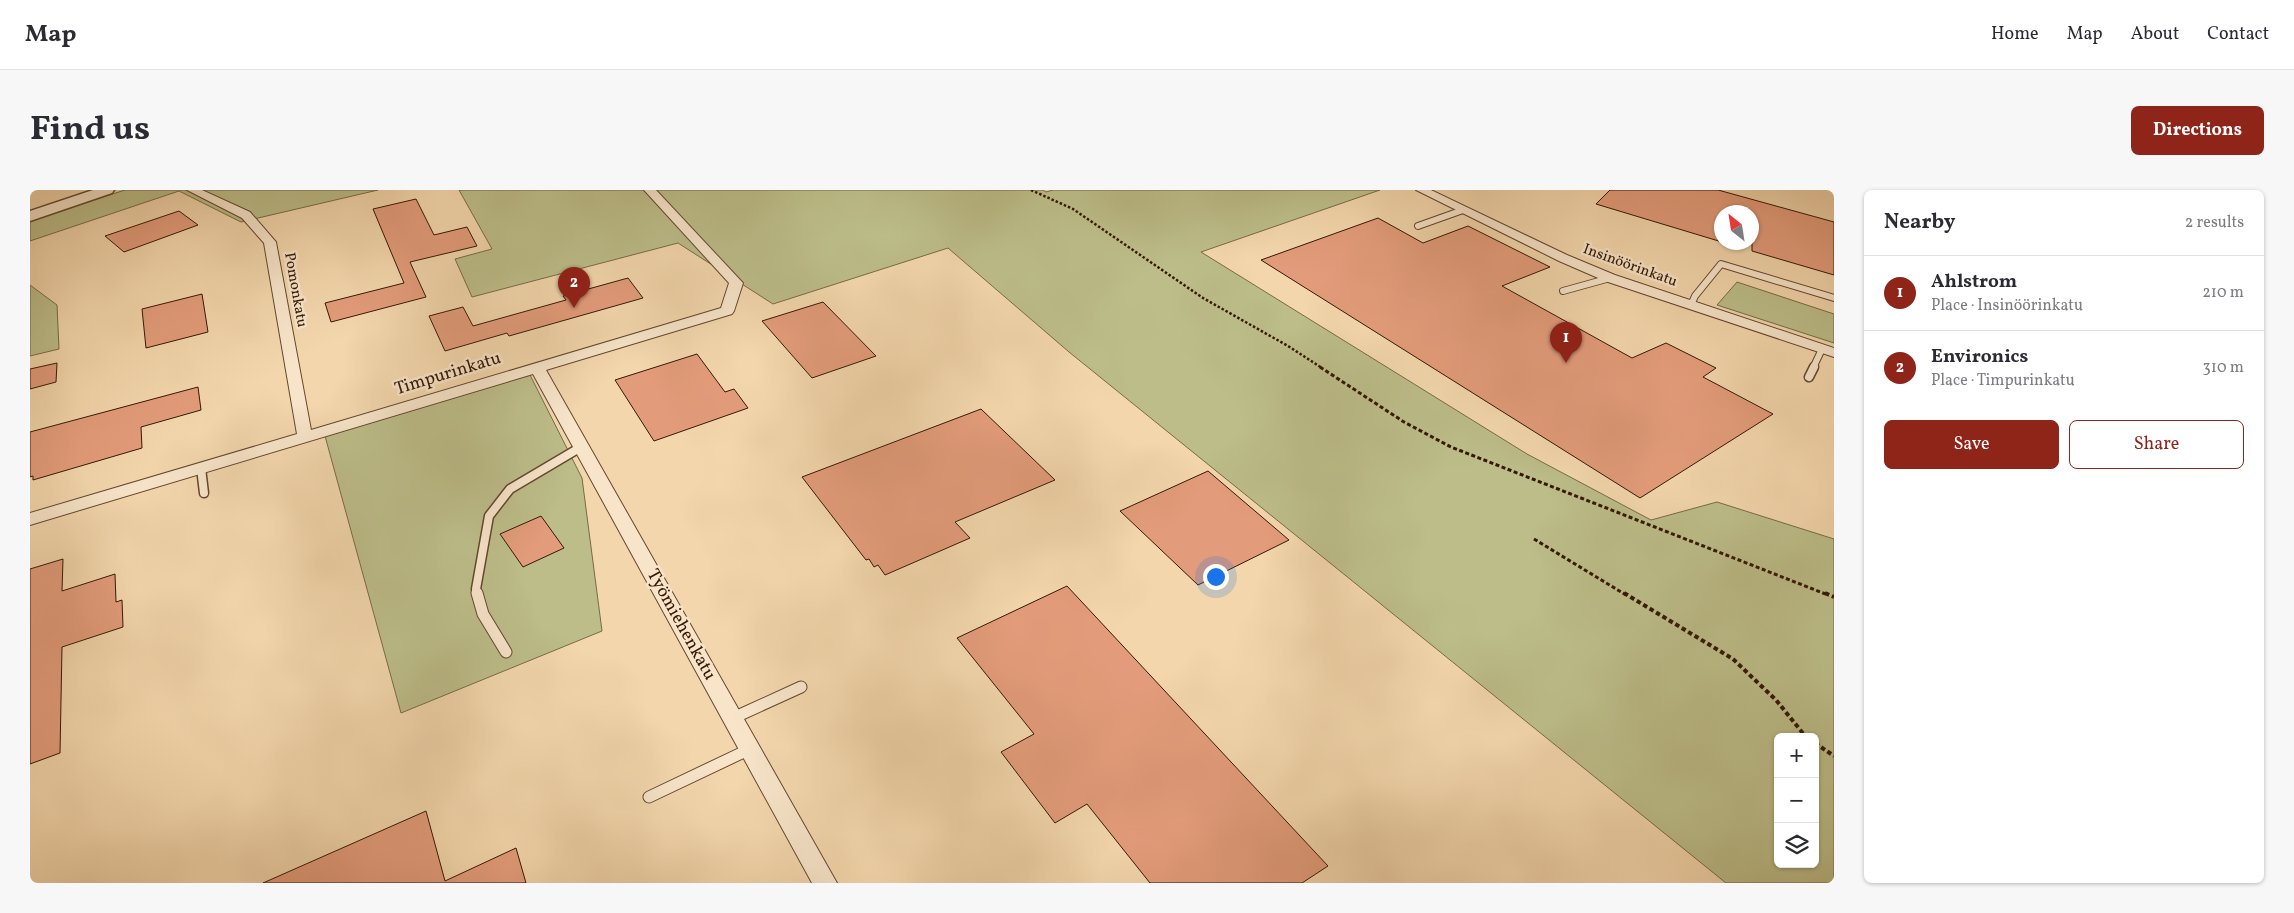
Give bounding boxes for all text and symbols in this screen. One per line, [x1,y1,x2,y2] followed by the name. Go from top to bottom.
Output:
[25,18,76,52] text: Map
[1991,22,2039,47] text: Home
[2067,22,2103,47] text: Map
[2131,22,2179,47] text: About
[2207,22,2269,47] text: Contact
[30,106,150,154] text: Find us
[2131,106,2264,155] button: Directions
[1714,205,1759,250] north arrow
[1884,208,1955,237] text: Nearby
[2185,212,2244,234] text: 2 results
[1580,239,1680,293] street label: Insinöörinkatu
[278,251,312,329] street label: Pomonkatu
[558,267,590,308] pin: 2
[1931,269,2017,295] text: Ahlstrom
[1897,282,1903,304] text: 1
[2202,282,2244,304] text: 210 m
[1931,295,2083,317] text: Place · Insinöörinkatu
[1550,322,1582,363] pin: 1
[1931,344,2028,370] text: Environics
[392,346,504,402] street label: Timpurinkatu
[1896,357,1904,379] text: 2
[2203,357,2244,379] text: 310 m
[1931,370,2075,392] text: Place · Timpurinkatu
[1884,420,2059,469] button: Save
[2069,420,2244,469] button: Share
[1203,564,1229,590] your location
[640,565,722,685] street label: Työmiehenkatu
[1774,733,1819,868] map controls
[1774,733,1819,778] button: +
[1774,778,1819,823] button: −
[1774,823,1819,868] button: layers

